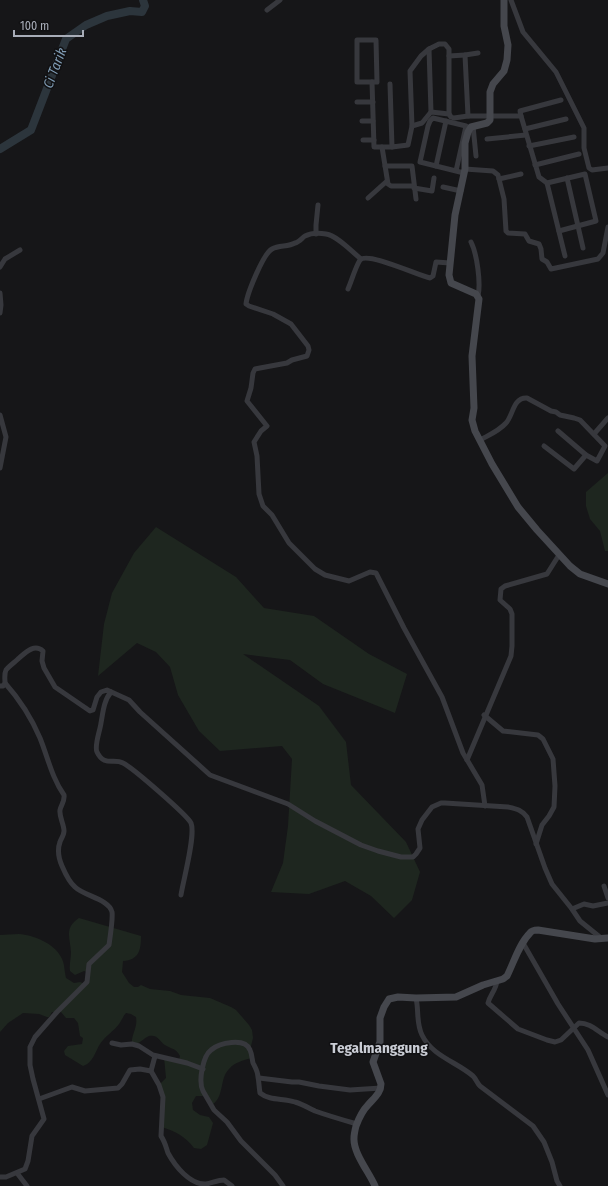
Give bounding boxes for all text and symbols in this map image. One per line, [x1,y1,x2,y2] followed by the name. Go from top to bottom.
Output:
[14,12,83,38] scale bar
[20,19,49,33] text: 100 m
[40,45,71,91] water label: Ci Tarik
[330,1039,428,1057] district label: Tegalmanggung

